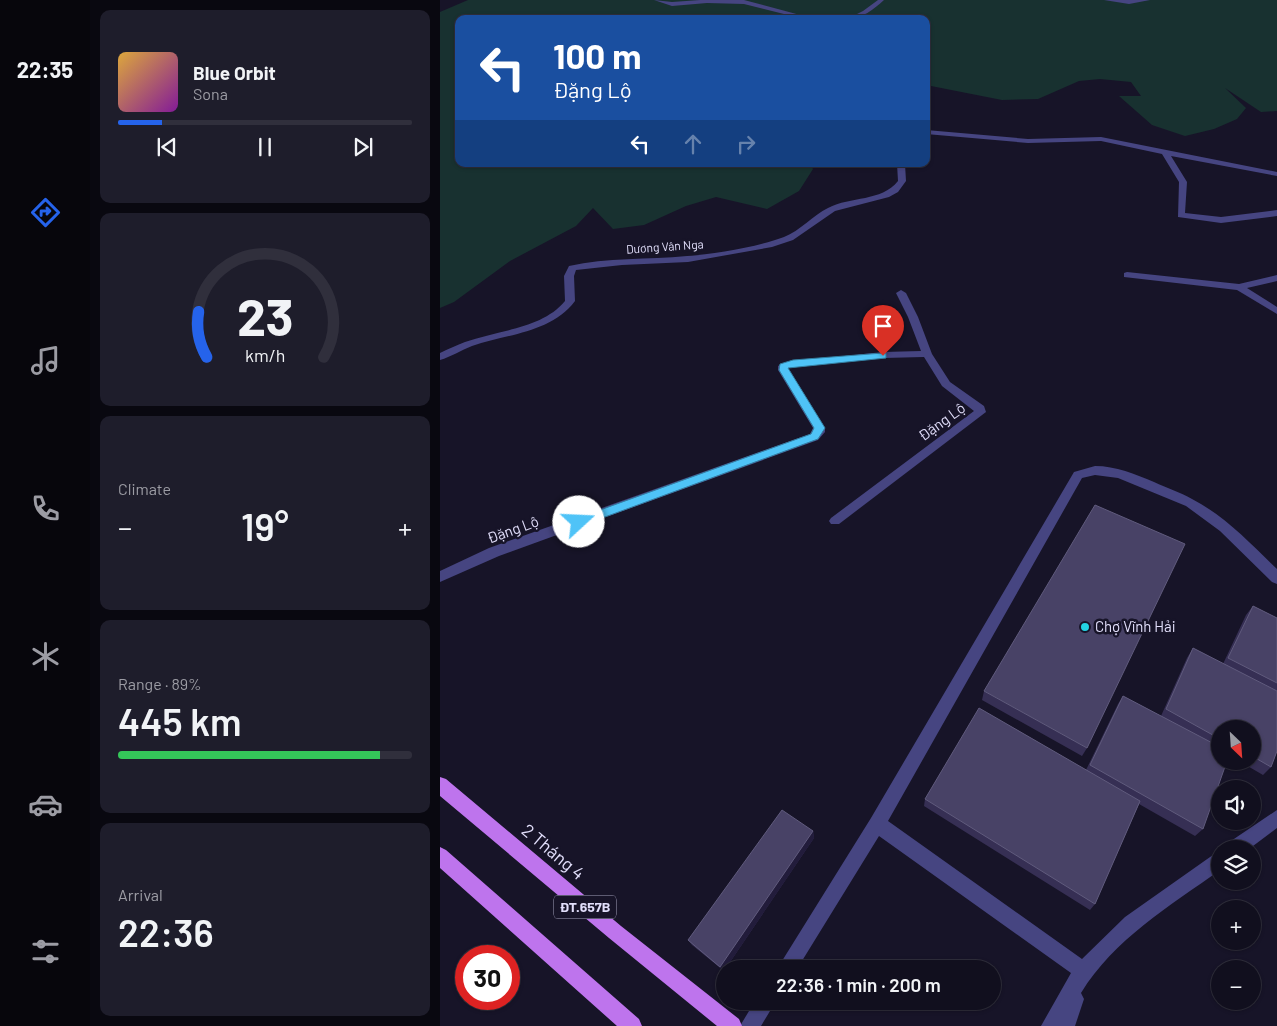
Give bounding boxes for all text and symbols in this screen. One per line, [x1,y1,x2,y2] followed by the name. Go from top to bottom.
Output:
[553,34,642,76] text: 100 m
[470,35,535,100] icon: left
[17,56,73,82] text: 22:35
[193,61,276,84] text: Blue Orbit
[553,76,631,102] text: Đặng Lộ
[193,84,228,103] text: Sona
[626,130,654,158] icon: left
[679,130,707,158] icon: ahead
[732,130,760,158] icon: right
[153,133,181,161] icon: previous
[251,133,279,161] icon: pause
[349,133,377,161] icon: next
[28,195,63,230] icon: directions
[626,236,704,256] street label: Dương Vân Nga
[237,284,293,346] text: 23
[862,305,904,356] pin
[869,312,897,340] icon: arrive
[28,343,63,378] icon: music
[245,344,285,366] text: km/h
[914,398,968,444] street label: Đặng Lộ
[118,479,171,498] text: Climate
[28,491,63,526] icon: phone
[552,495,604,547] position arrow
[241,503,289,549] text: 19°
[118,510,132,544] text: −
[398,510,412,544] text: +
[484,511,541,547] street label: Đặng Lộ
[1095,617,1176,635] place label: Chợ Vĩnh Hải
[1079,621,1091,633] marker: Chợ Vĩnh Hải
[28,639,63,674] icon: climate
[118,674,202,693] text: Range · 89%
[118,698,242,744] text: 445 km
[1211,720,1261,770] north arrow
[1211,720,1261,1010] map controls
[1211,780,1261,830] button: sound
[28,787,63,822] icon: car
[518,819,590,884] street label: 2 Tháng 4
[1211,840,1261,890] button: layers
[118,885,163,904] text: Arrival
[554,896,616,919] road number: ĐT.657B
[1211,900,1261,950] button: +
[118,909,214,955] text: 22:36
[28,934,63,969] icon: filters
[455,945,520,1010] speed limit sign: 30
[1211,960,1261,1010] button: −
[776,973,941,996] text: 22:36 · 1 min · 200 m

